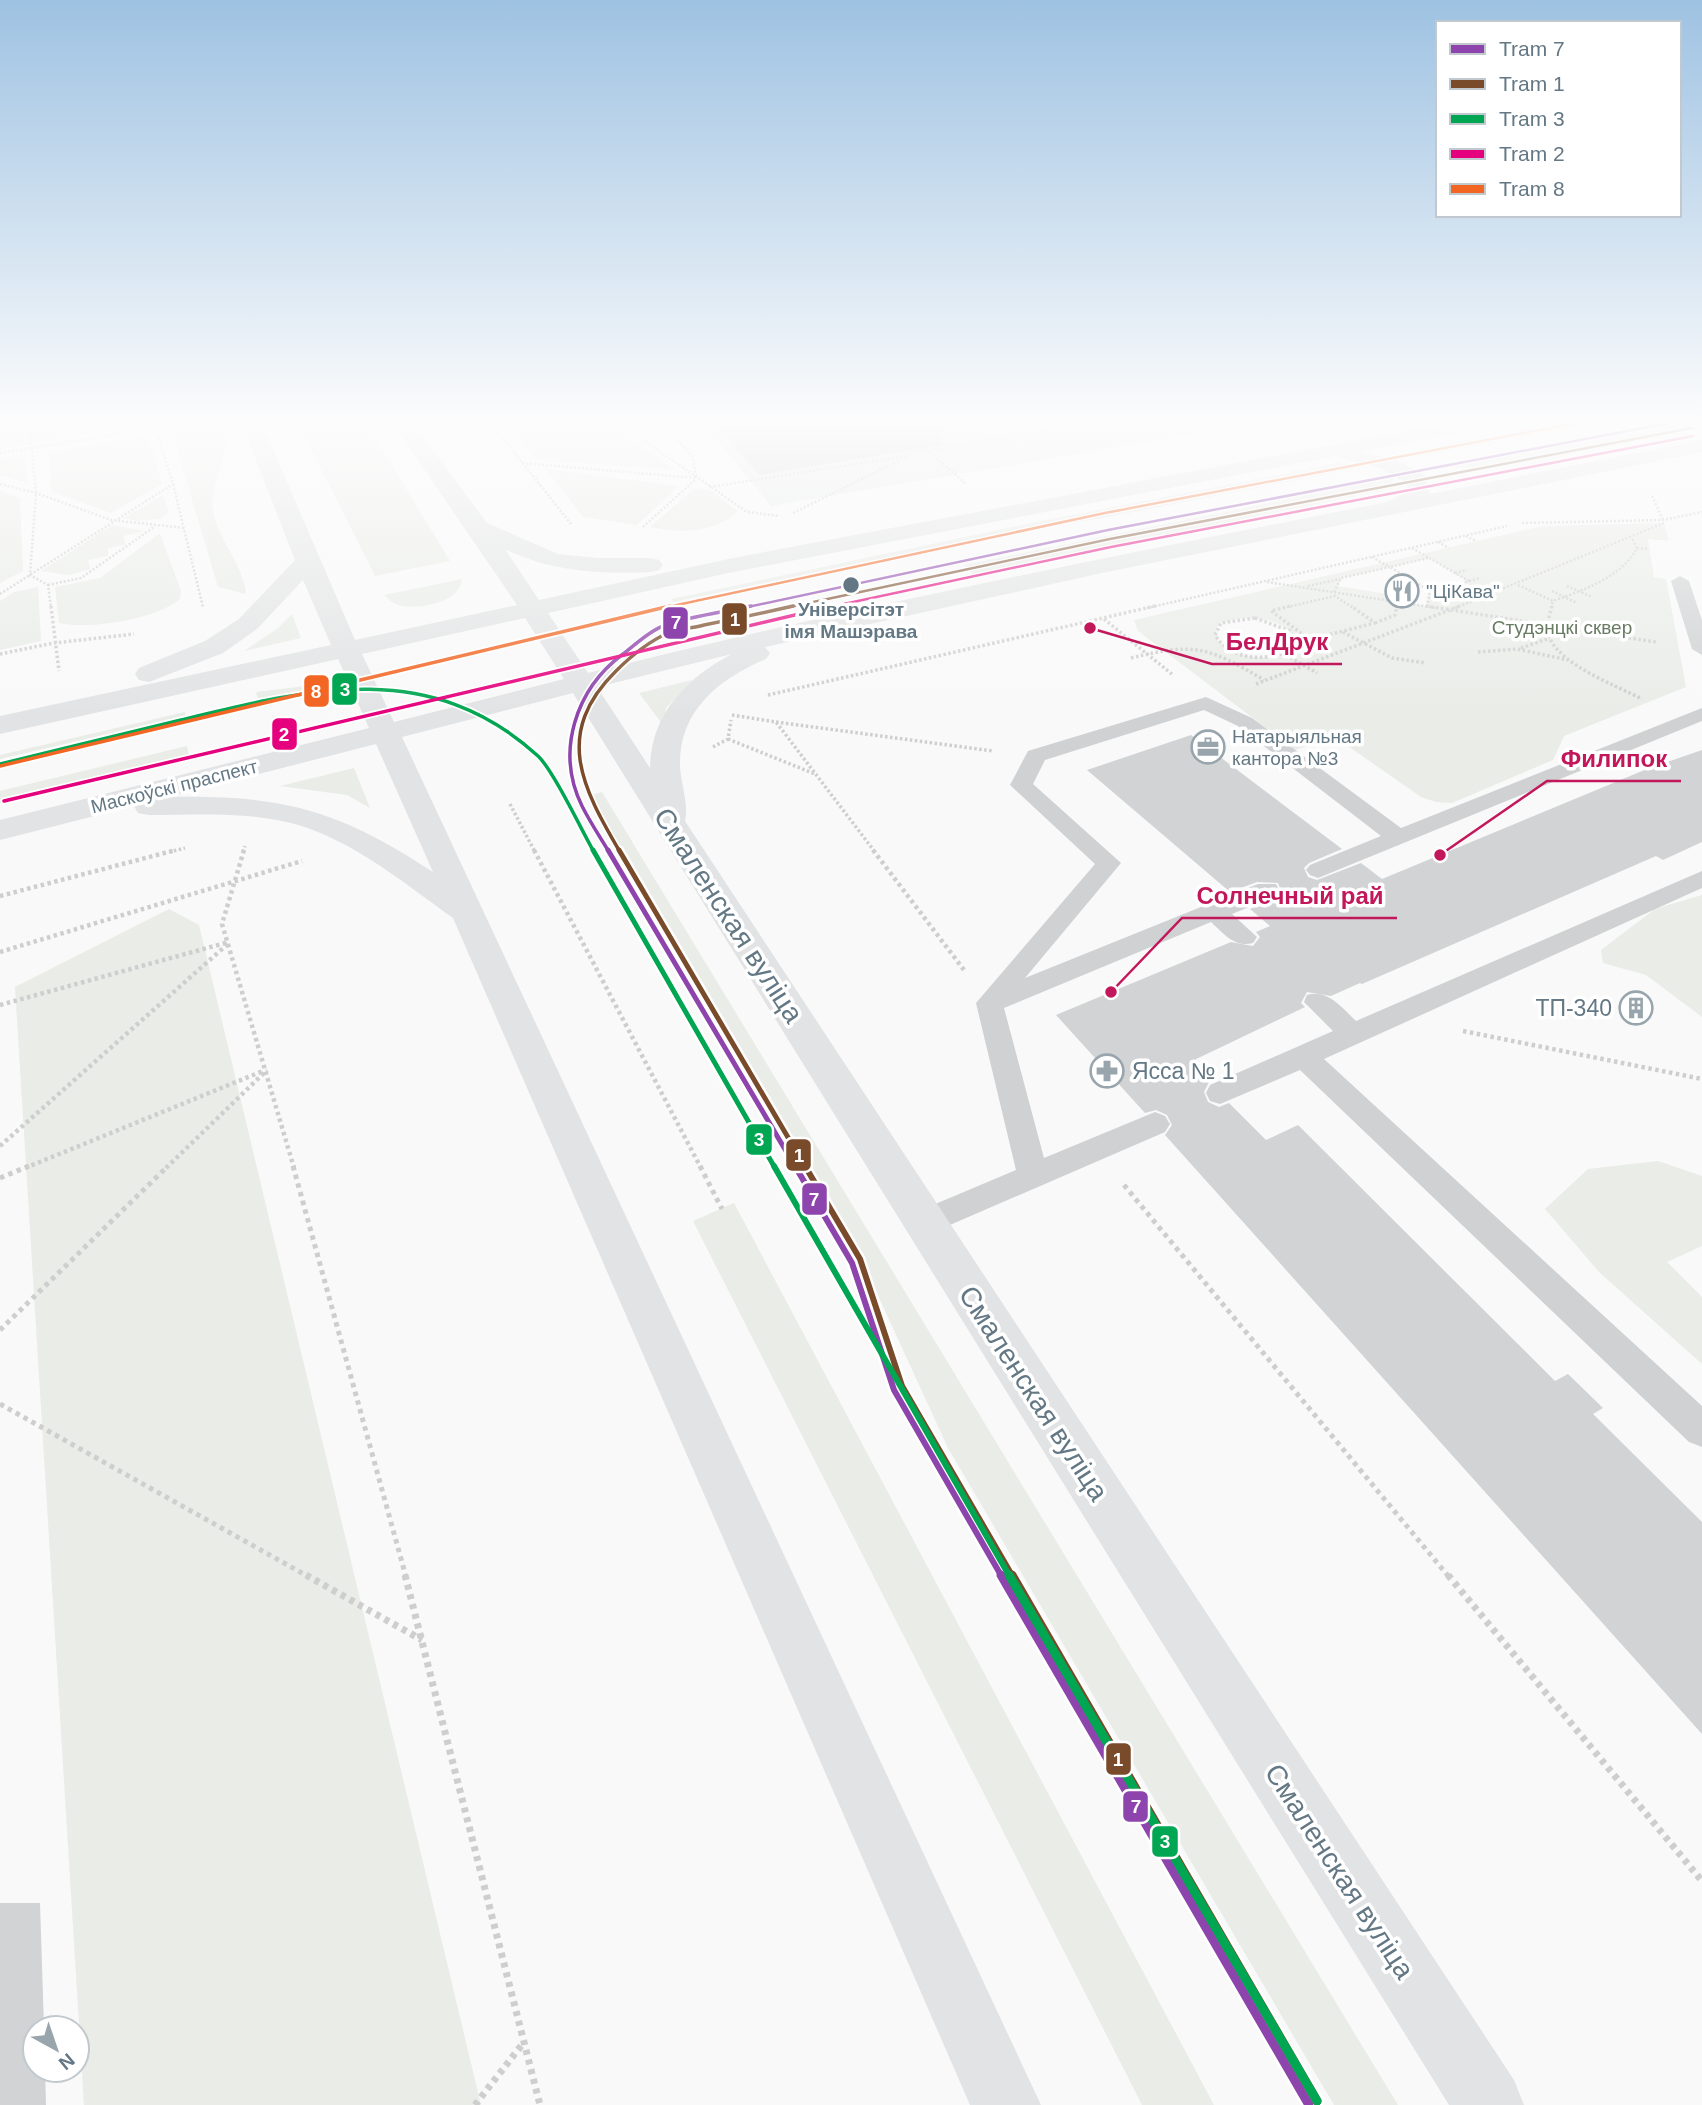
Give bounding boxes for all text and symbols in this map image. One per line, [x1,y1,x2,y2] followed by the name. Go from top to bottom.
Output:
[1436,21,1681,217] legend
[1499,37,1565,60] text: Tram 7
[1499,72,1565,95] text: Tram 1
[1499,107,1565,130] text: Tram 3
[1499,142,1565,165] text: Tram 2
[1499,177,1565,200] text: Tram 8
[1383,572,1421,610] restaurant icon: "ЦіКава"
[841,575,861,595] marker: Універсітэт імя Машэрава
[1426,581,1500,602] place label: "ЦіКава"
[785,599,918,642] place label: Універсітэт імя Машэрава
[721,602,748,636] line badge: 1
[662,606,689,640] line badge: 7
[730,609,741,630] text: 1
[671,612,681,633] text: 7
[1492,617,1632,638] park label: Студэнцкі сквер
[1212,619,1342,664] callout: БелДрук
[1226,628,1329,655] text: БелДрук
[331,672,358,706] line badge: 3
[303,674,330,708] line badge: 8
[340,679,350,700] text: 3
[311,681,321,702] text: 8
[271,717,298,751] line badge: 2
[279,724,289,745] text: 2
[1232,726,1362,769] place label: Натарыяльная кантора №3
[1189,728,1227,766] office icon: Натарыяльная кантора №3
[1547,736,1681,781] callout: Филипок
[1561,745,1668,772] text: Филипок
[89,756,260,817] street label: Маскоўскі праспект
[648,802,810,1029] street label: Смаленская вуліца
[1182,873,1397,918] callout: Солнечный рай
[1197,882,1384,909] text: Солнечный рай
[1617,989,1655,1027] building icon: ТП-340
[1535,995,1612,1021] place label: ТП-340
[1088,1052,1126,1090] pharmacy icon: Ясса № 1
[1132,1058,1235,1084] place label: Ясса № 1
[745,1123,773,1156] line badge: 3
[754,1129,764,1150] text: 3
[785,1138,812,1172] line badge: 1
[794,1145,805,1166] text: 1
[801,1182,828,1216] line badge: 7
[809,1189,819,1210] text: 7
[953,1280,1115,1507] street label: Смаленская вуліца
[1105,1742,1132,1776] line badge: 1
[1113,1749,1124,1770] text: 1
[1259,1758,1421,1985] street label: Смаленская вуліца
[1122,1790,1149,1823] line badge: 7
[1131,1796,1141,1817] text: 7
[1151,1825,1179,1858] line badge: 3
[1160,1831,1170,1852] text: 3
[21,2014,91,2084] north arrow
[55,2049,79,2074] text: N

